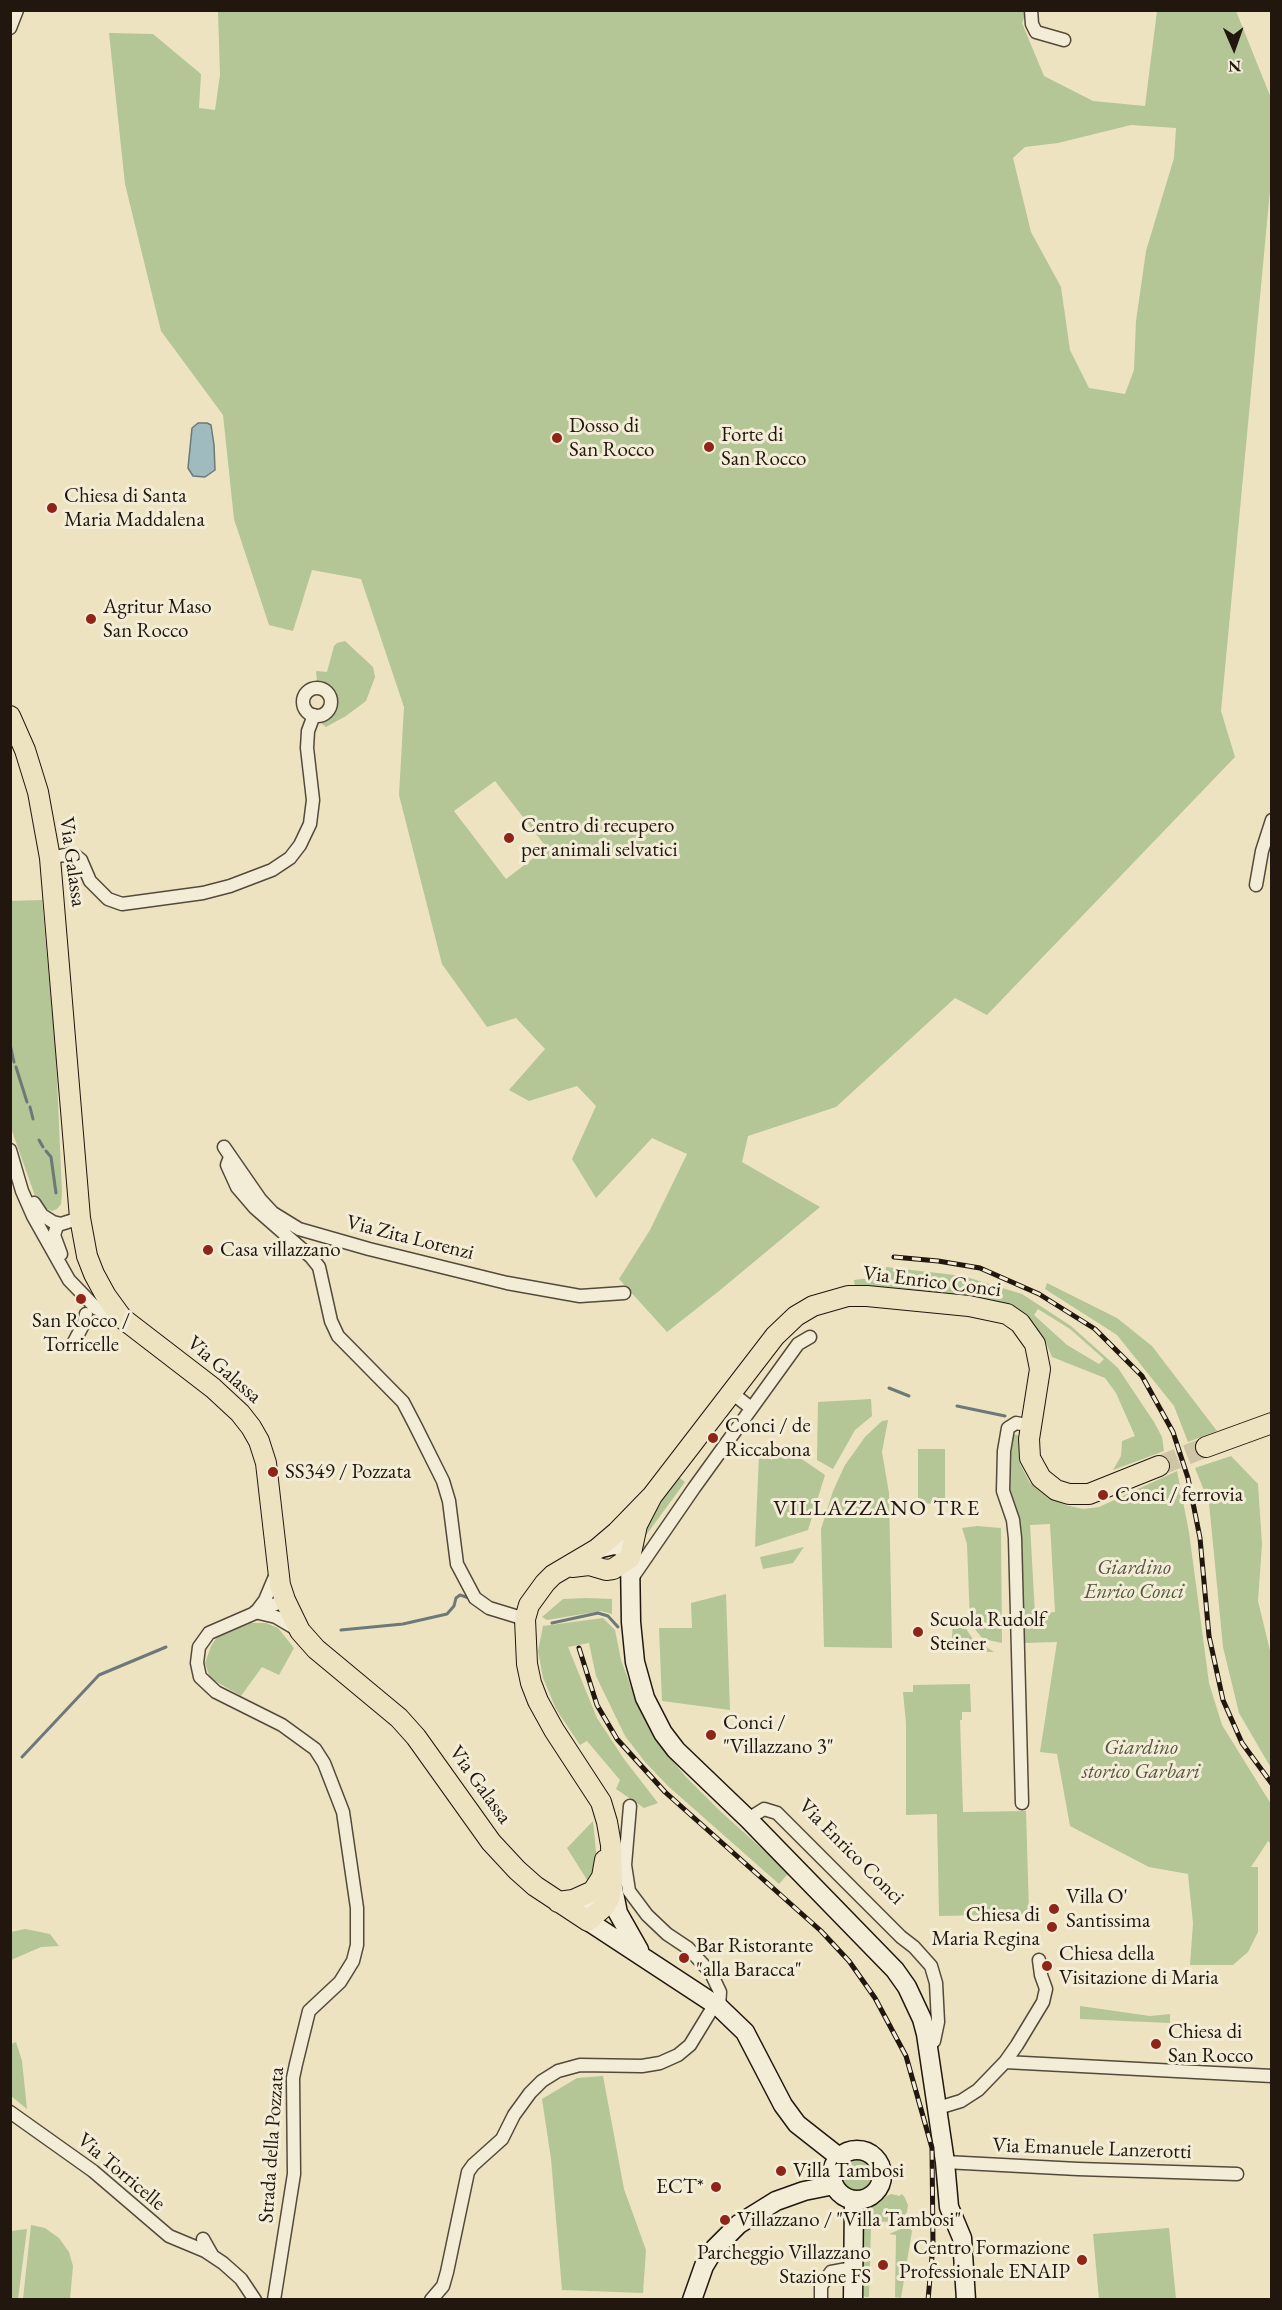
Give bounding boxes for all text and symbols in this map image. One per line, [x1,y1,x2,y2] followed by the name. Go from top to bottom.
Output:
[1204,18,1264,78] north arrow
[1228,56,1241,77] text: N
[569,413,654,463] place label: Dosso di San Rocco
[721,422,806,472] place label: Forte di San Rocco
[550,431,564,445] marker: Dosso di San Rocco
[702,440,716,454] marker: Forte di San Rocco
[64,483,205,533] place label: Chiesa di Santa Maria Maddalena
[45,501,59,515] marker: Chiesa di Santa Maria Maddalena
[103,594,212,644] place label: Agritur Maso San Rocco
[84,612,98,626] marker: Agritur Maso San Rocco
[521,813,678,863] place label: Centro di recupero per animali selvatici
[53,815,91,909] street label: Via Galassa
[502,831,516,845] marker: Centro di recupero per animali selvatici
[344,1210,476,1266] street label: Via Zita Lorenzi
[220,1237,341,1263] place label: Casa villazzano
[201,1243,215,1257] marker: Casa villazzano
[861,1261,1003,1303] street label: Via Enrico Conci
[74,1292,88,1306] marker: San Rocco / Torricelle
[32,1308,130,1358] place label: San Rocco / Torricelle
[182,1331,266,1409] street label: Via Galassa
[725,1413,811,1463] place label: Conci / de Riccabona
[706,1431,720,1445] marker: Conci / de Riccabona
[285,1459,411,1485] place label: SS349 / Pozzata
[266,1465,280,1479] marker: SS349 / Pozzata
[1115,1482,1243,1508] place label: Conci / ferrovia
[1096,1488,1110,1502] marker: Conci / ferrovia
[773,1496,981,1522] district label: VILLAZZANO TRE
[1084,1555,1184,1605] park label: Giardino Enrico Conci
[930,1607,1046,1657] place label: Scuola Rudolf Steiner
[911,1625,925,1639] marker: Scuola Rudolf Steiner
[723,1710,834,1760] place label: Conci / "Villazzano 3"
[704,1728,718,1742] marker: Conci / "Villazzano 3"
[1082,1735,1200,1785] park label: Giardino storico Garbari
[443,1741,517,1829] street label: Via Galassa
[793,1794,909,1910] street label: Via Enrico Conci
[1066,1884,1150,1934] place label: Villa O' Santissima
[931,1902,1040,1952] place label: Chiesa di Maria Regina
[1047,1902,1061,1916] marker: Villa O' Santissima
[1045,1920,1059,1934] marker: Chiesa di Maria Regina
[696,1933,813,1983] place label: Bar Ristorante "alla Baracca"
[1059,1941,1219,1991] place label: Chiesa della Visitazione di Maria
[677,1951,691,1965] marker: Bar Ristorante "alla Baracca"
[1040,1959,1054,1973] marker: Chiesa della Visitazione di Maria
[1168,2019,1253,2069] place label: Chiesa di San Rocco
[1149,2037,1163,2051] marker: Chiesa di San Rocco
[254,2066,290,2224] street label: Strada della Pozzata
[72,2128,170,2216] street label: Via Torricelle
[992,2133,1192,2165] street label: Via Emanuele Lanzerotti
[793,2158,904,2184] place label: Villa Tambosi
[774,2164,788,2178] marker: Villa Tambosi
[656,2174,704,2200] place label: ECT*
[709,2180,723,2194] marker: ECT*
[737,2207,961,2233] place label: Villazzano / "Villa Tambosi"
[718,2213,732,2227] marker: Villazzano / "Villa Tambosi"
[899,2235,1070,2285] place label: Centro Formazione Professionale ENAIP
[697,2240,871,2290] place label: Parcheggio Villazzano Stazione FS
[1075,2253,1089,2267] marker: Centro Formazione Professionale ENAIP
[876,2258,890,2272] marker: Parcheggio Villazzano Stazione FS

